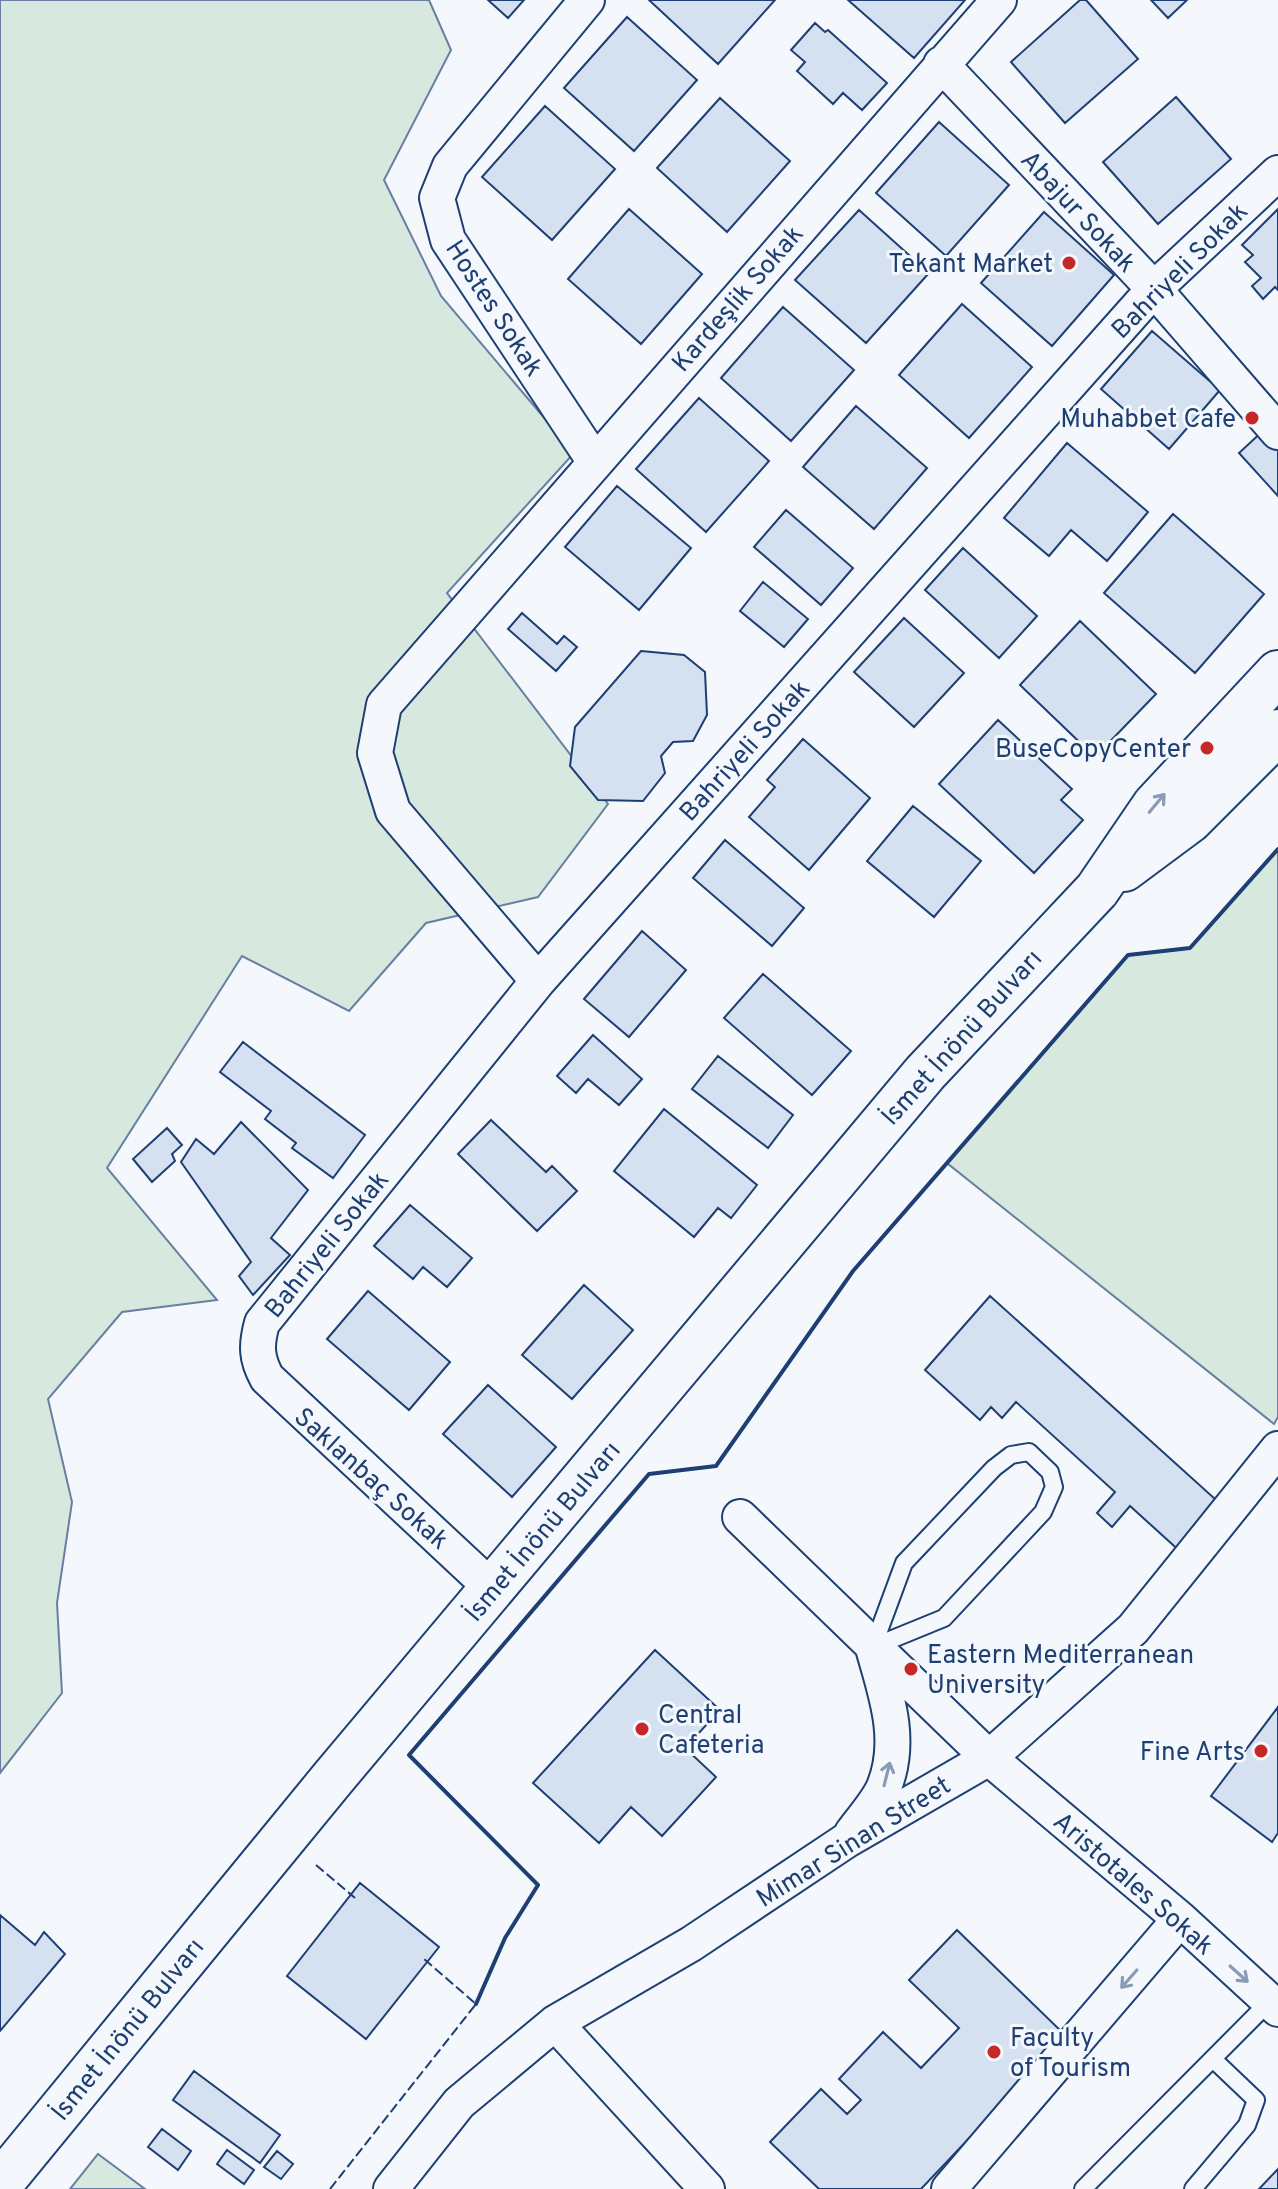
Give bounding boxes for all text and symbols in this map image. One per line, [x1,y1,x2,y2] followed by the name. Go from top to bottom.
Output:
[1012,145,1142,281] street label: Abajur Sokak
[1105,196,1256,347] street label: Bahriyeli Sokak
[666,219,812,380] street label: Kardeşlik Sokak
[437,235,549,384] street label: Hostes Sokak
[888,249,1053,282] place label: Tekant Market
[1060,254,1078,272] marker: Tekant Market
[1060,404,1236,437] place label: Muhabbet Cafe
[1243,409,1261,427] marker: Muhabbet Cafe
[673,674,818,830] street label: Bahriyeli Sokak
[995,734,1191,767] place label: BuseCopyCenter
[1198,739,1216,757] marker: BuseCopyCenter
[1148,793,1166,814] one-way arrow
[874,943,1051,1134] street label: İsmet İnönü Bulvarı
[259,1165,397,1326] street label: Bahriyeli Sokak
[286,1402,455,1558] street label: Saklanbaç Sokak
[458,1435,629,1630] street label: İsmet İnönü Bulvarı
[927,1640,1194,1703] place label: Eastern Mediterranean University
[902,1660,920,1678] marker: Eastern Mediterranean University
[658,1700,764,1763] place label: Central Cafeteria
[633,1720,651,1738] marker: Central Cafeteria
[1140,1737,1245,1770] place label: Fine Arts
[1252,1742,1270,1760] marker: Fine Arts
[881,1762,896,1787] one-way arrow
[751,1770,958,1916] street label: Mimar Sinan Street
[1045,1806,1220,1964] street label: Aristotales Sokak
[44,1932,213,2129] street label: İsmet İnönü Bulvarı
[1229,1964,1249,1982] one-way arrow
[1120,1968,1138,1988] one-way arrow
[1010,2023,1131,2086] place label: Faculty of Tourism
[985,2043,1003,2061] marker: Faculty of Tourism

